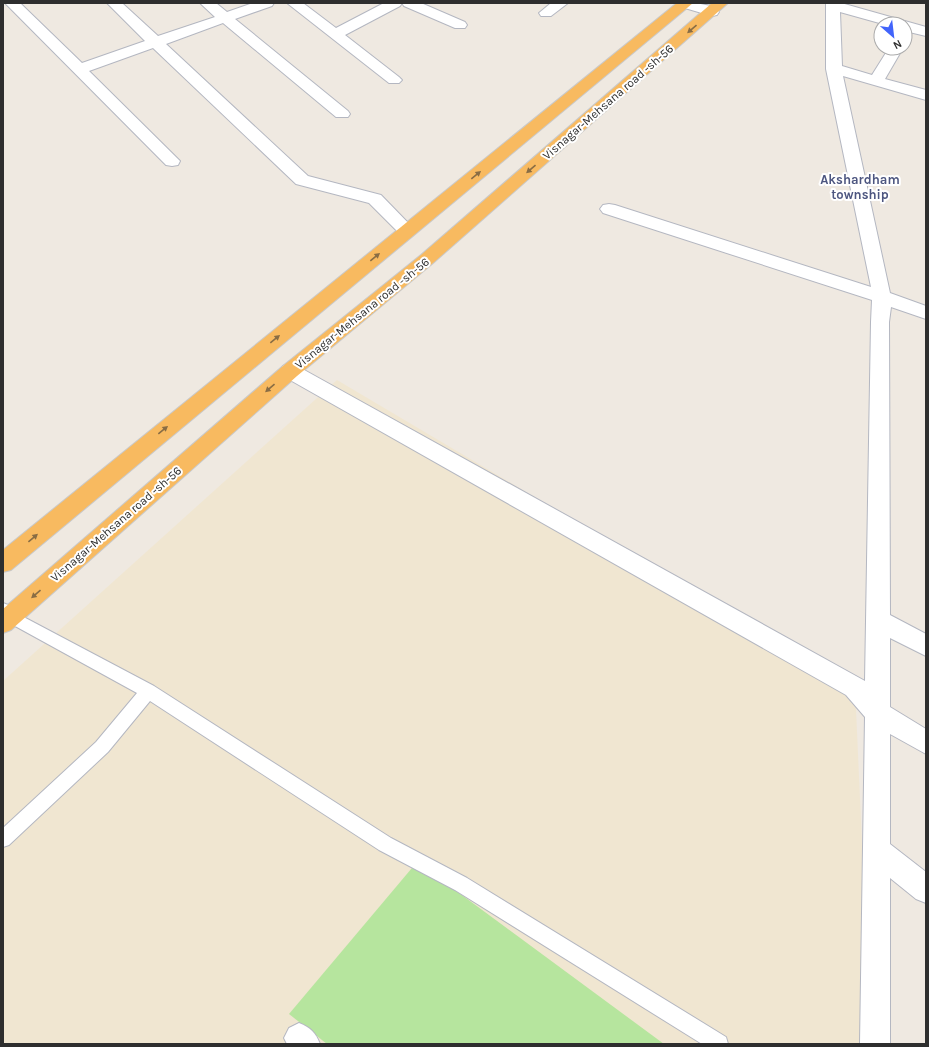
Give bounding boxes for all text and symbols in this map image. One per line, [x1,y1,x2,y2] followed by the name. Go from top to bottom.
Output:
[873,16,913,56] north arrow
[687,24,697,34] one-way arrow
[891,37,904,52] text: N
[540,41,676,163] street label: Visnagar-Mehsana road -sh-56
[525,165,536,174] one-way arrow
[471,170,481,179] one-way arrow
[820,172,900,202] district label: Akshardham township
[370,253,381,261] one-way arrow
[292,254,432,371] street label: Visnagar-Mehsana road -sh-56
[269,335,280,344] one-way arrow
[265,384,276,393] one-way arrow
[158,426,168,435] one-way arrow
[48,463,184,585] street label: Visnagar-Mehsana road -sh-56
[28,534,38,543] one-way arrow
[31,590,41,599] one-way arrow

